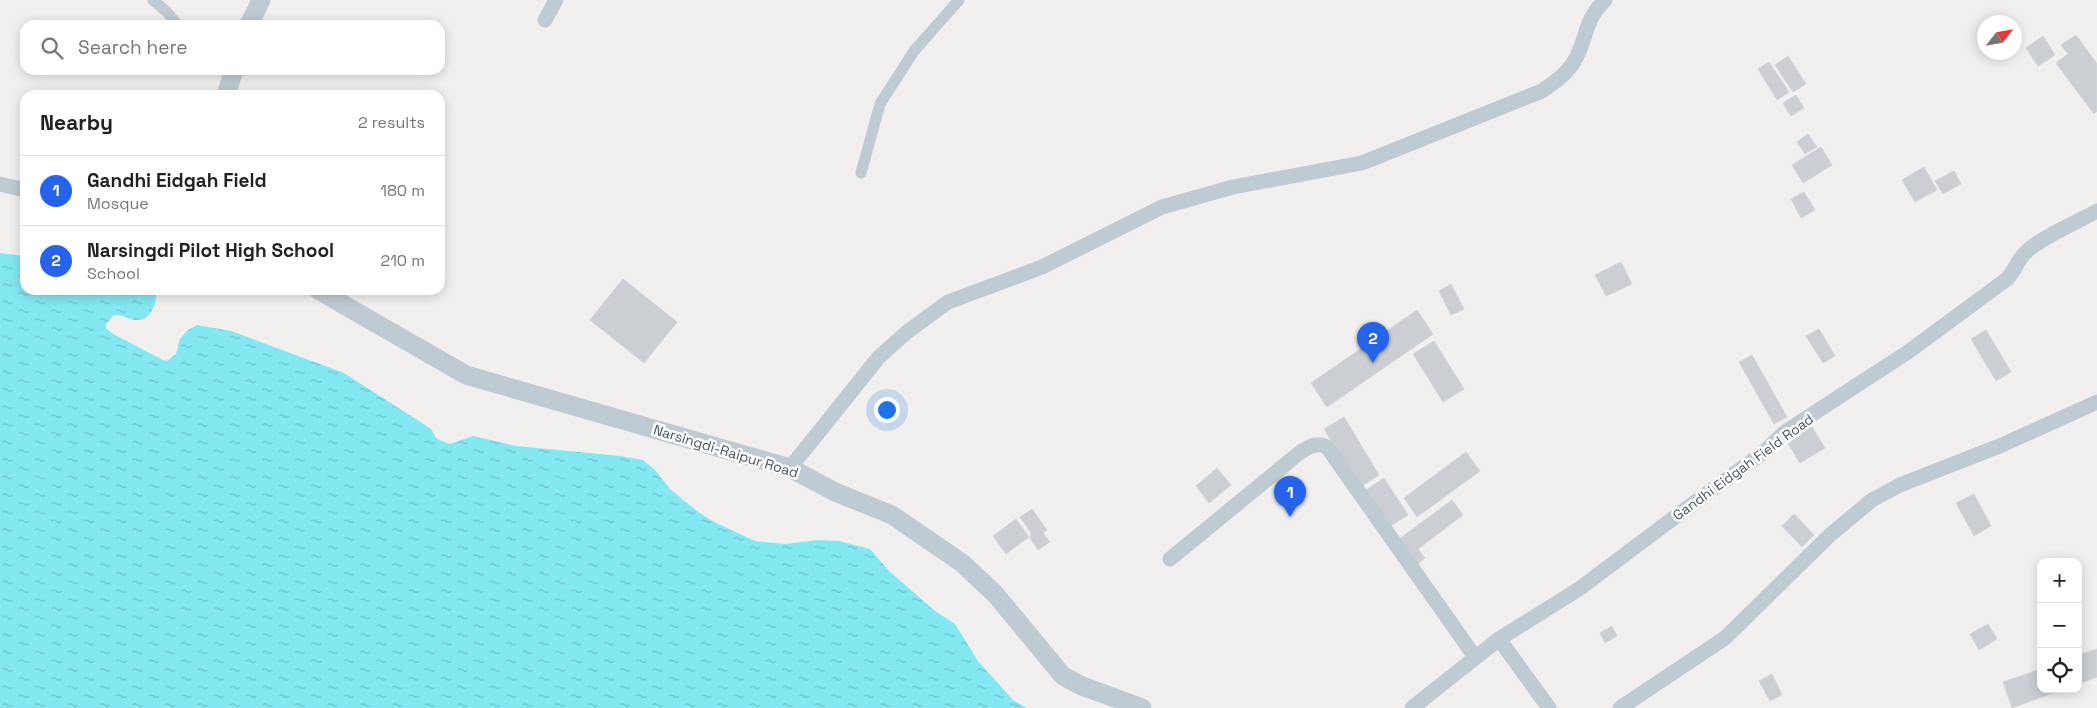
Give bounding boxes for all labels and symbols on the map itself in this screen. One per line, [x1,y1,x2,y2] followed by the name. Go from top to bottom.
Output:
[1977,15,2022,60] north arrow
[1357,322,1389,363] pin: 2
[874,397,900,423] your location
[1669,410,1817,524] street label: Gandhi Eidgah Field Road
[651,420,801,482] street label: Narsingdi-Raipur Road
[1274,476,1306,517] pin: 1

